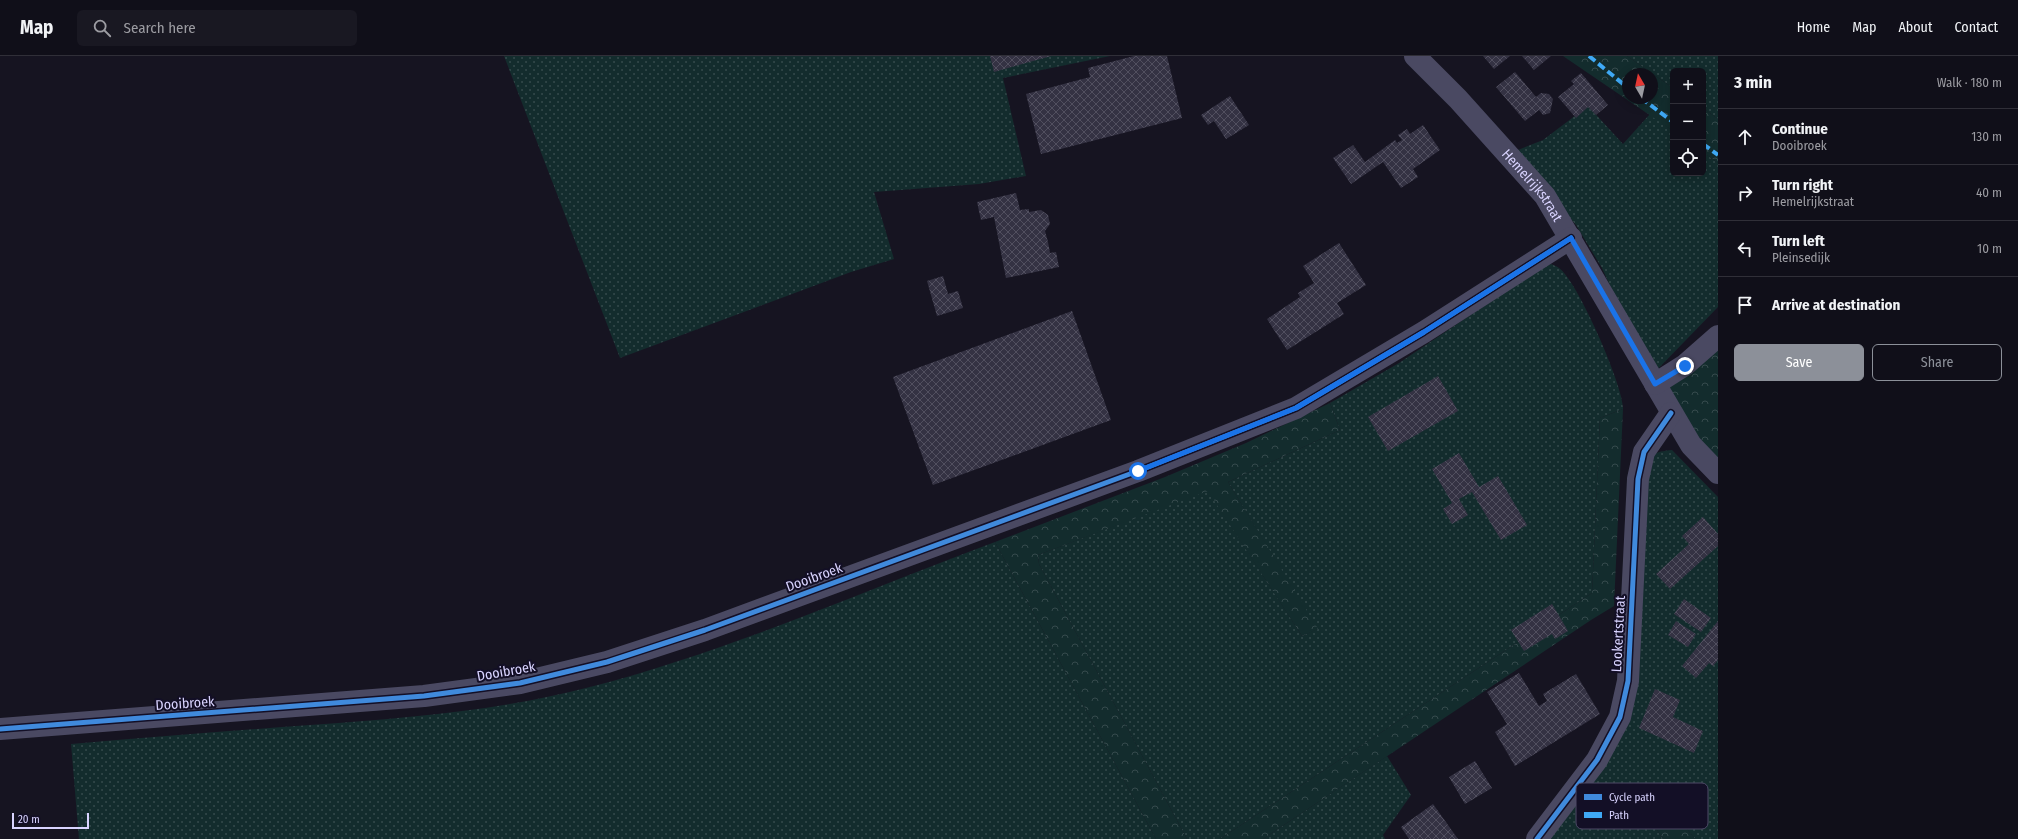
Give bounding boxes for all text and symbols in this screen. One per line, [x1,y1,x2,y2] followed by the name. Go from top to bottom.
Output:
[77,10,357,46] search box
[20,16,53,39] text: Map
[91,17,113,39] icon: search
[123,19,196,37] text: Search here
[1797,19,1830,36] text: Home
[1852,19,1876,36] text: Map
[1898,19,1933,36] text: About
[1955,19,1998,36] text: Contact
[1622,68,1658,104] north arrow
[1670,68,1706,176] map controls
[1670,68,1706,104] button: +
[1734,72,1772,93] text: 3 min
[1937,75,2002,90] text: Walk · 180 m
[1670,104,1706,140] button: −
[1772,120,1828,138] text: Continue
[1734,126,1756,148] icon: ahead
[1971,129,2002,144] text: 130 m
[1772,138,1827,153] text: Dooibroek
[1670,140,1706,176] button: locate
[1498,146,1566,225] street label: Hemelrijkstraat
[1772,176,1833,194] text: Turn right
[1734,182,1756,204] icon: right
[1976,185,2002,200] text: 40 m
[1772,194,1854,209] text: Hemelrijkstraat
[1772,232,1825,250] text: Turn left
[1734,238,1756,260] icon: left
[1977,241,2002,256] text: 10 m
[1772,250,1830,265] text: Pleinsedijk
[1734,294,1756,316] icon: arrive
[1772,296,1900,314] text: Arrive at destination
[1734,344,1864,381] button: Save
[1872,344,2002,381] button: Share
[1676,357,1694,375] route end
[1129,462,1147,480] route start
[783,559,845,596] street label: Dooibroek
[1608,595,1629,673] street label: Lookertstraat
[475,658,537,685] street label: Dooibroek
[155,693,216,714] street label: Dooibroek
[1576,783,1708,829] legend
[1609,791,1655,804] text: Cycle path
[1609,809,1629,822] text: Path
[12,811,89,830] scale bar
[18,813,40,826] text: 20 m

